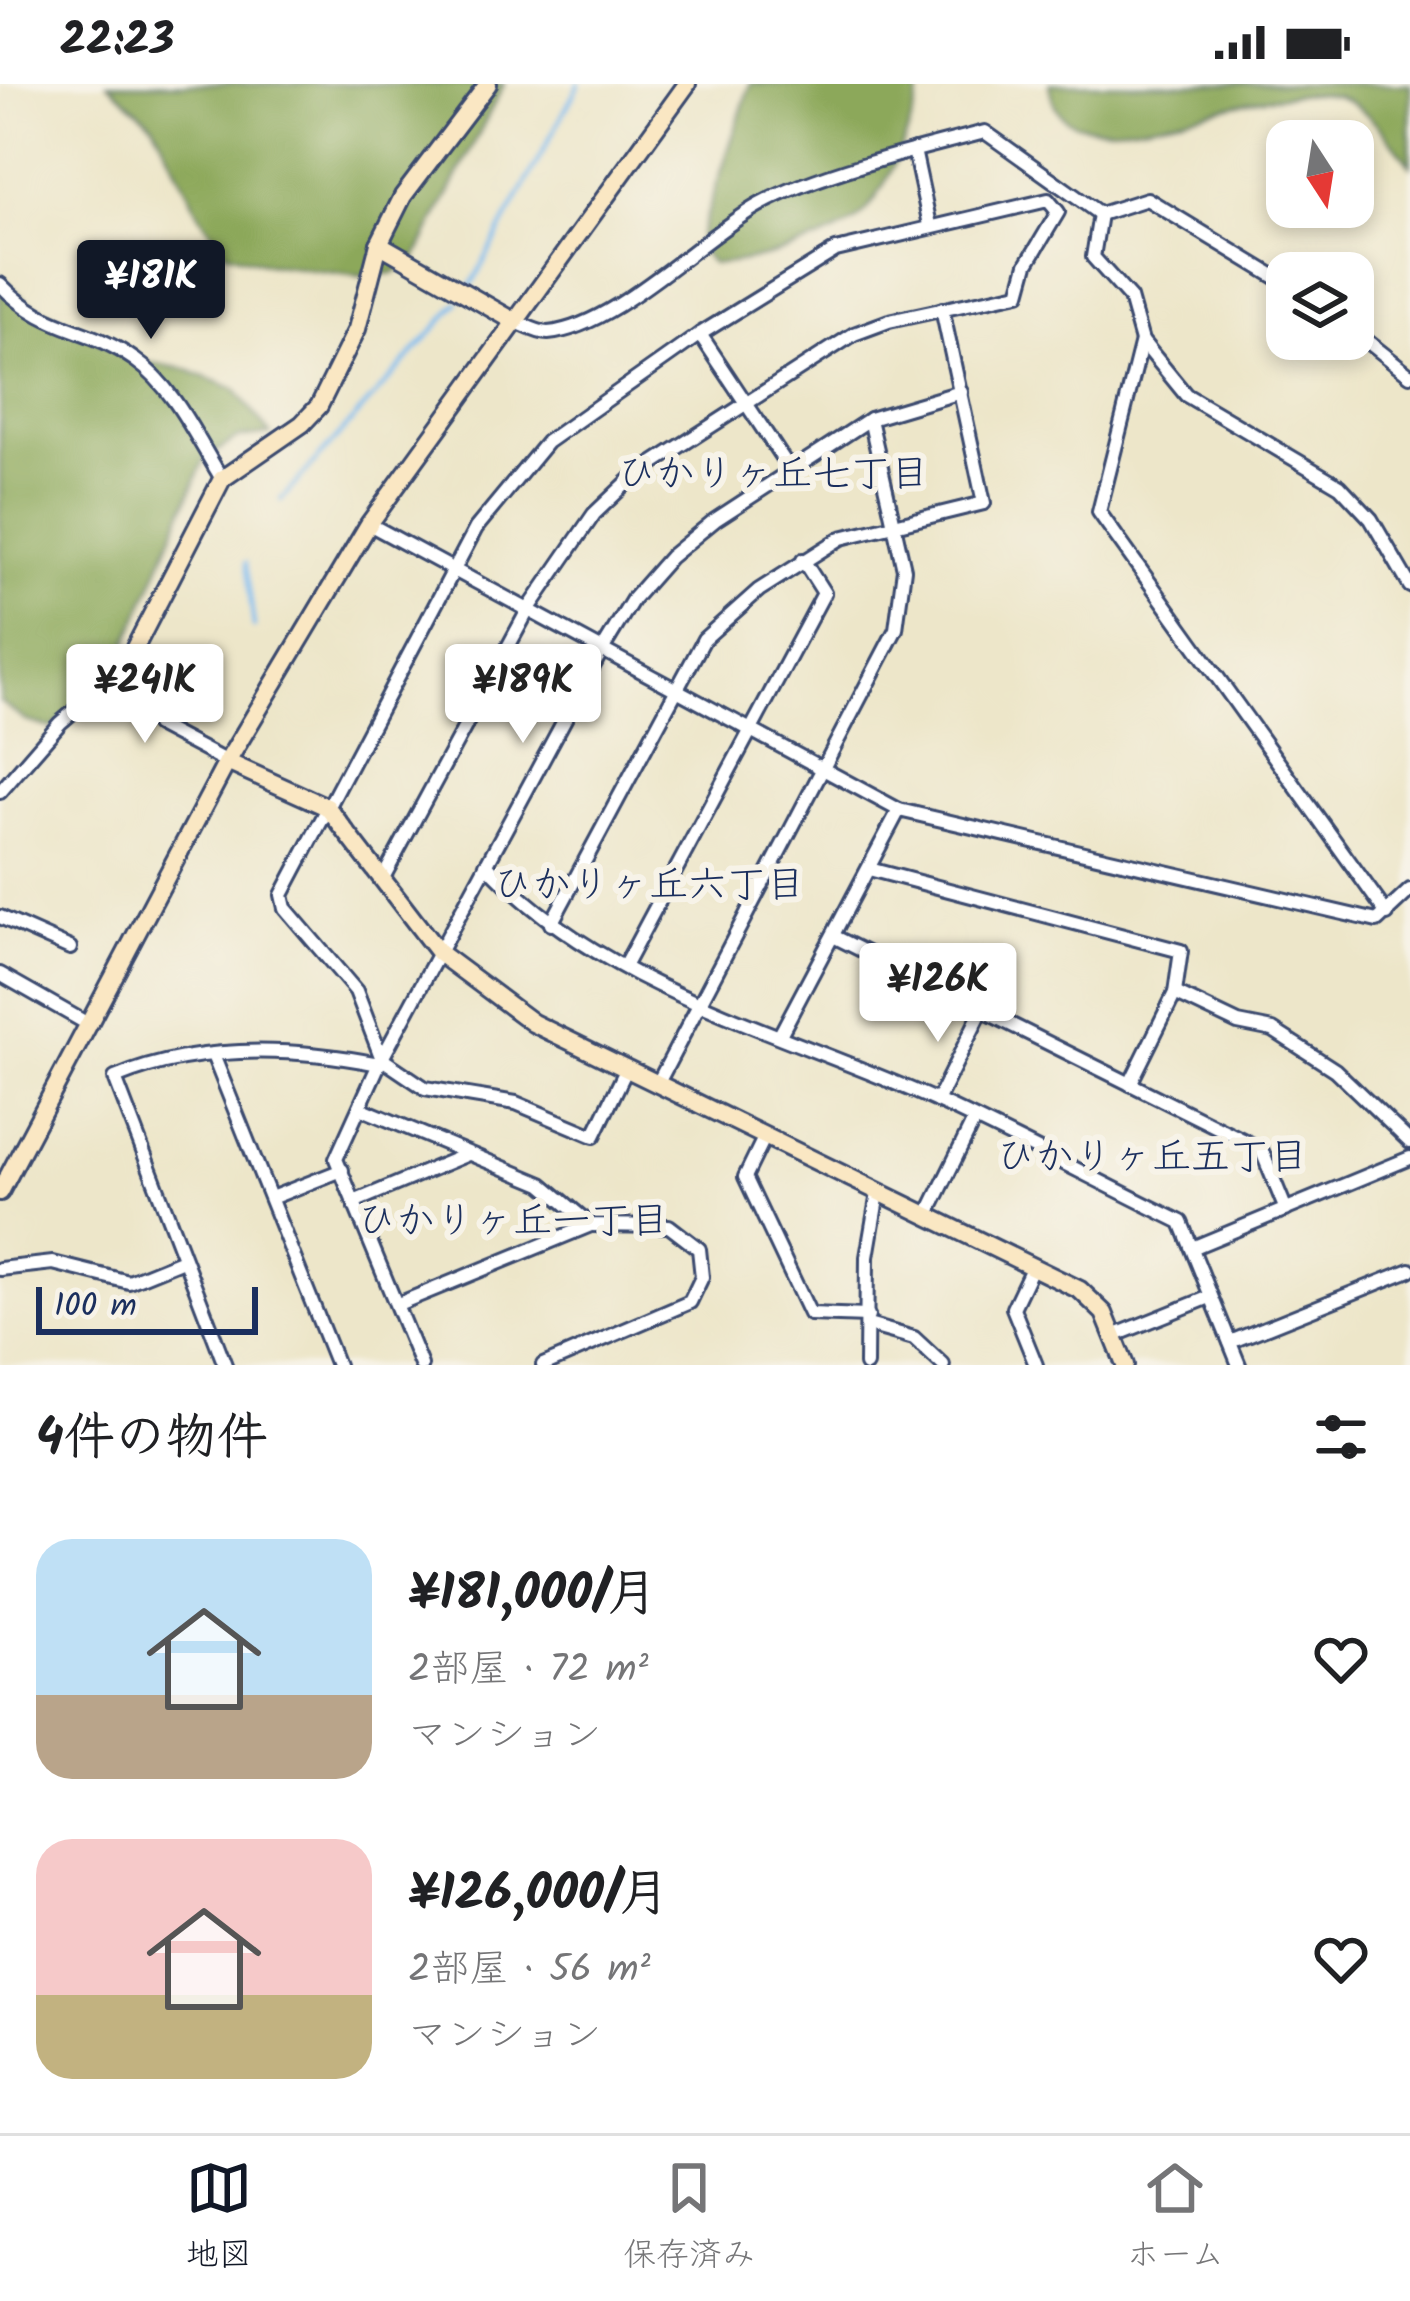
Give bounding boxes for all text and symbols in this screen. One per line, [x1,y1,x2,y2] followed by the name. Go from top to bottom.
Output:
[60,6,174,78] text: 22:23
[1266,120,1374,228] north arrow
[1266,120,1374,360] map controls
[67,240,235,342] pin: ¥181K
[104,248,198,310] text: ¥181K
[1266,252,1374,360] button: layers
[617,445,929,507] district label: ひかりヶ丘七丁目
[61,644,229,746] pin: ¥241K
[439,644,607,746] pin: ¥189K
[93,652,197,714] text: ¥241K
[472,652,574,714] text: ¥189K
[493,856,805,918] district label: ひかりヶ丘六丁目
[854,943,1022,1045] pin: ¥126K
[886,951,990,1013] text: ¥126K
[996,1128,1308,1190] district label: ひかりヶ丘五丁目
[357,1192,669,1254] district label: ひかりヶ丘一丁目
[36,1281,258,1334] scale bar
[54,1281,137,1334] text: 100 m
[36,1399,268,1480] text: 4件の物件
[1308,1404,1374,1470] icon: filters
[408,1555,658,1636] text: ¥181,000/月
[132,1587,276,1731] icon: home
[1308,1626,1374,1692] icon: heart
[408,1640,649,1702] text: 2部屋 · 72 m²
[408,1706,601,1768] text: マンション
[408,1855,669,1936] text: ¥126,000/月
[132,1887,276,2031] icon: home
[1308,1926,1374,1992] icon: heart
[408,1940,651,2002] text: 2部屋 · 56 m²
[408,2006,601,2068] text: マンション
[186,2155,252,2283] tab: 地図
[623,2155,755,2283] tab: 保存済み
[1127,2155,1224,2283] tab: ホーム

